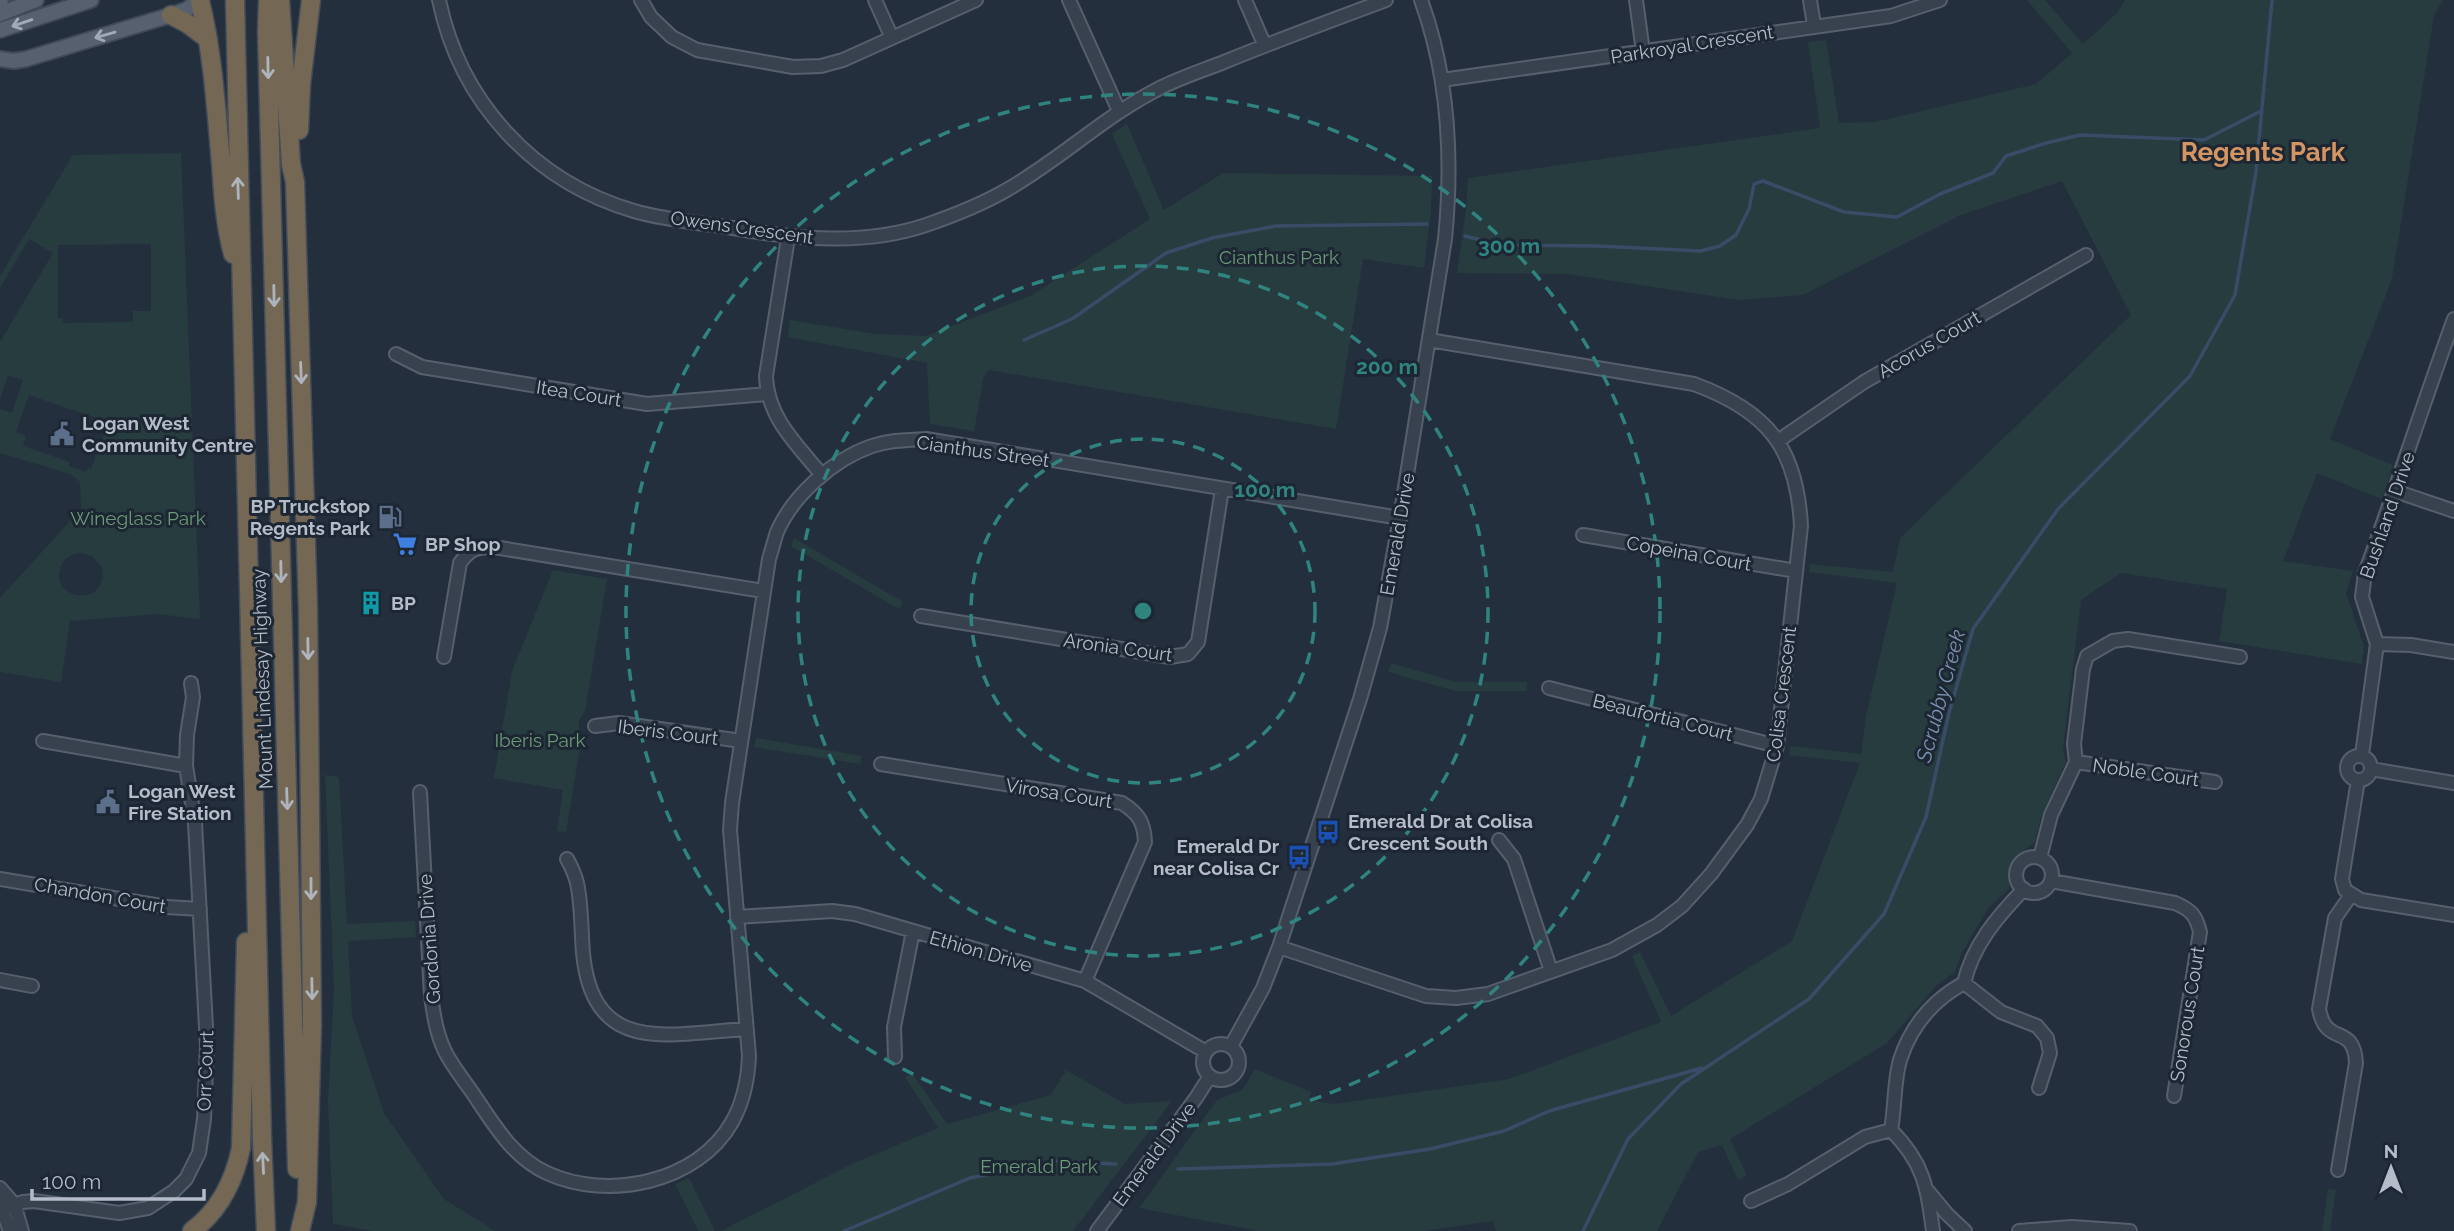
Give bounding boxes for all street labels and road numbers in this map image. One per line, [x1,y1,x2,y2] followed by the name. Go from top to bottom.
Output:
[1609,20,1776,68] street label: Parkroyal Crescent
[669,206,816,248] street label: Owens Crescent
[1874,305,1985,382] street label: Acorus Court
[535,375,624,411] street label: Itea Court
[915,431,1051,471] street label: Cianthus Street
[2355,449,2419,581] street label: Bushland Drive
[1375,471,1419,597] street label: Emerald Drive
[1625,531,1754,575] street label: Copeina Court
[247,568,277,790] street label: Mount Lindesay Highway
[1762,624,1800,763] street label: Colisa Crescent
[1062,628,1174,666] street label: Aronia Court
[1591,689,1736,745] street label: Beaufortia Court
[616,715,720,749] street label: Iberis Court
[2091,754,2201,790] street label: Noble Court
[1004,774,1115,812] street label: Virosa Court
[32,873,168,918] street label: Chandon Court
[413,873,445,1005] street label: Gordonia Drive
[927,926,1035,976] street label: Ethion Drive
[2165,944,2209,1083] street label: Sonorous Court
[193,1030,217,1112] street label: Orr Court
[1108,1098,1200,1210] street label: Emerald Drive

